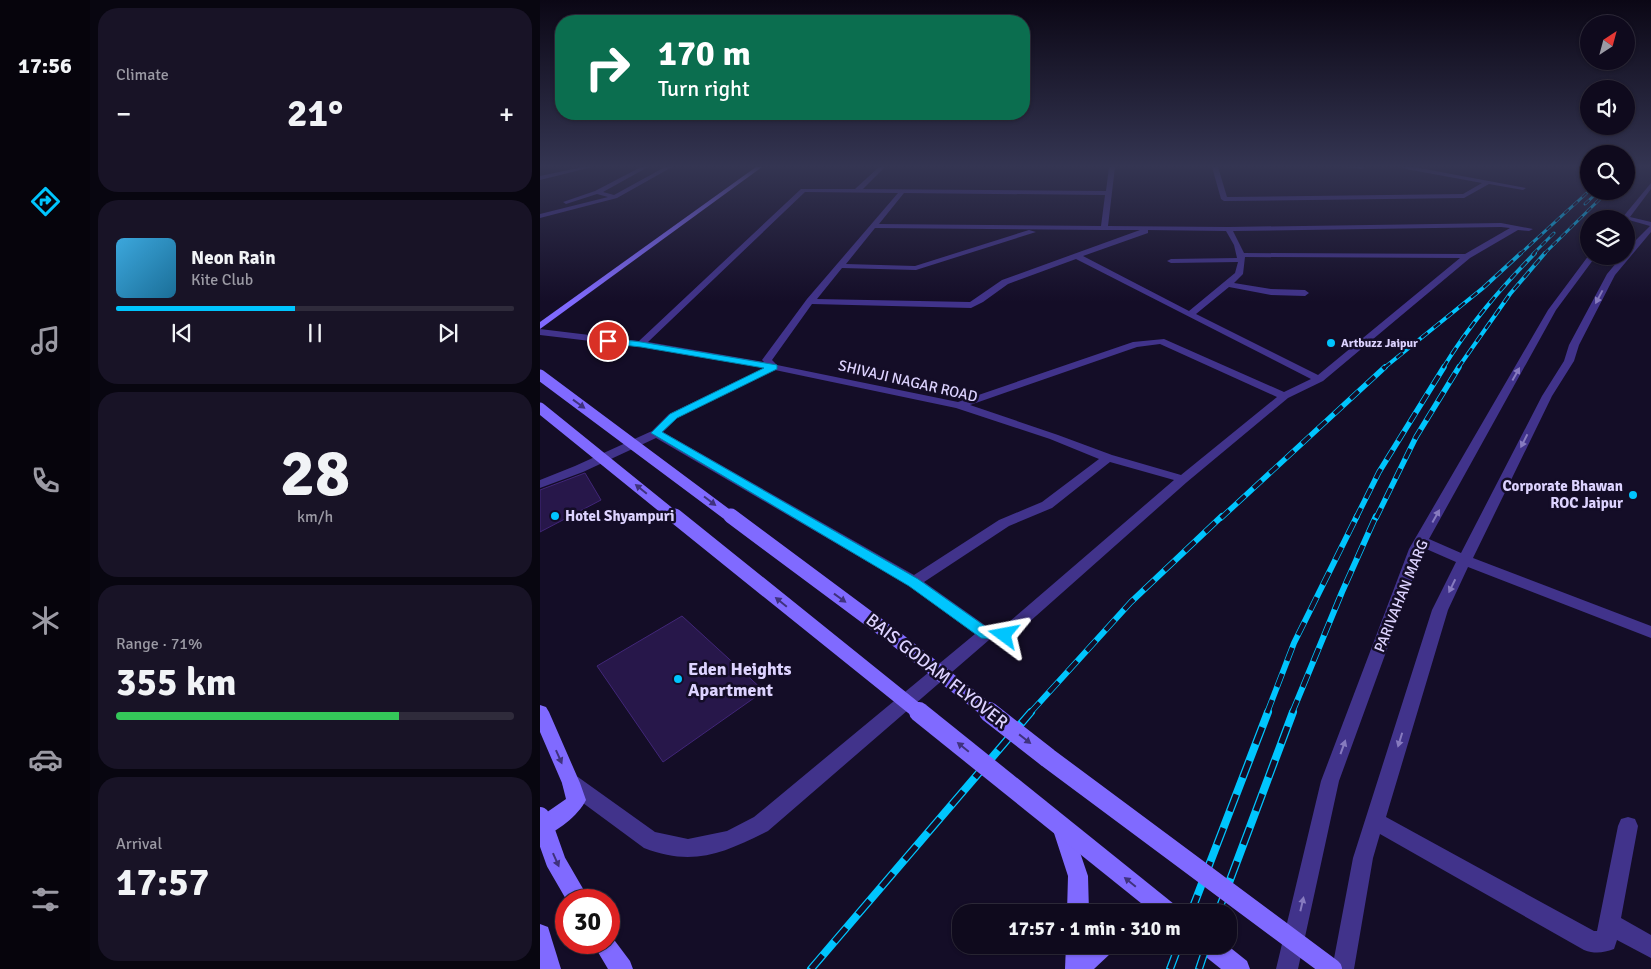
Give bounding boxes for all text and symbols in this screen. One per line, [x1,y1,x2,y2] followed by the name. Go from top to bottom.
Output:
[1580,15,1635,70] north arrow
[1580,15,1635,265] map controls
[658,32,751,75] text: 170 m
[575,35,640,100] icon: right
[18,52,72,79] text: 17:56
[116,65,169,85] text: Climate
[658,75,750,102] text: Turn right
[1580,80,1635,135] button: sound
[287,90,343,137] text: 21°
[116,97,131,131] text: −
[499,97,514,131] text: +
[1580,145,1635,200] button: search
[28,184,63,219] icon: directions
[1580,210,1635,265] button: layers
[191,246,276,270] text: Neon Rain
[191,270,253,290] text: Kite Club
[1595,289,1603,304] one-way arrow
[168,319,196,347] icon: previous
[301,319,329,347] icon: pause
[434,319,462,347] icon: next
[587,320,629,362] pin
[28,323,63,358] icon: music
[594,327,622,355] icon: arrive
[1341,336,1418,351] place label: Artbuzz Jaipur
[1325,337,1337,349] marker: Artbuzz Jaipur
[837,356,979,406] street label: SHIVAJI NAGAR ROAD
[1511,368,1520,381] one-way arrow
[572,399,585,410] one-way arrow
[1520,433,1528,448] one-way arrow
[280,434,350,514] text: 28
[28,463,63,498] icon: phone
[1503,477,1623,512] place label: Corporate Bhawan ROC Jaipur
[635,484,648,495] one-way arrow
[1627,489,1639,501] marker: Corporate Bhawan ROC Jaipur
[703,496,717,506] one-way arrow
[297,507,333,527] text: km/h
[565,507,675,525] place label: Hotel Shyampuri
[1431,509,1440,522] one-way arrow
[549,510,561,522] marker: Hotel Shyampuri
[1370,537,1432,655] street label: PARIVAHAN MARG
[1448,579,1456,593] one-way arrow
[833,593,847,603] one-way arrow
[774,597,788,607] one-way arrow
[28,603,63,638] icon: climate
[977,608,1029,660] position arrow
[862,609,1013,733] street label: BAIS GODAM FLYOVER
[116,634,202,654] text: Range · 71%
[688,658,791,701] place label: Eden Heights Apartment
[116,659,237,706] text: 355 km
[672,673,684,685] marker: Eden Heights Apartment
[1396,732,1403,747] one-way arrow
[1018,734,1031,745] one-way arrow
[1340,740,1347,755] one-way arrow
[28,742,63,777] icon: car
[956,742,969,753] one-way arrow
[556,750,564,764] one-way arrow
[116,834,162,854] text: Arrival
[552,853,560,867] one-way arrow
[116,859,209,906] text: 17:57
[1124,876,1137,887] one-way arrow
[28,882,63,917] icon: filters
[555,889,620,954] speed limit sign: 30
[1298,897,1306,912] one-way arrow
[1008,917,1181,941] text: 17:57 · 1 min · 310 m

